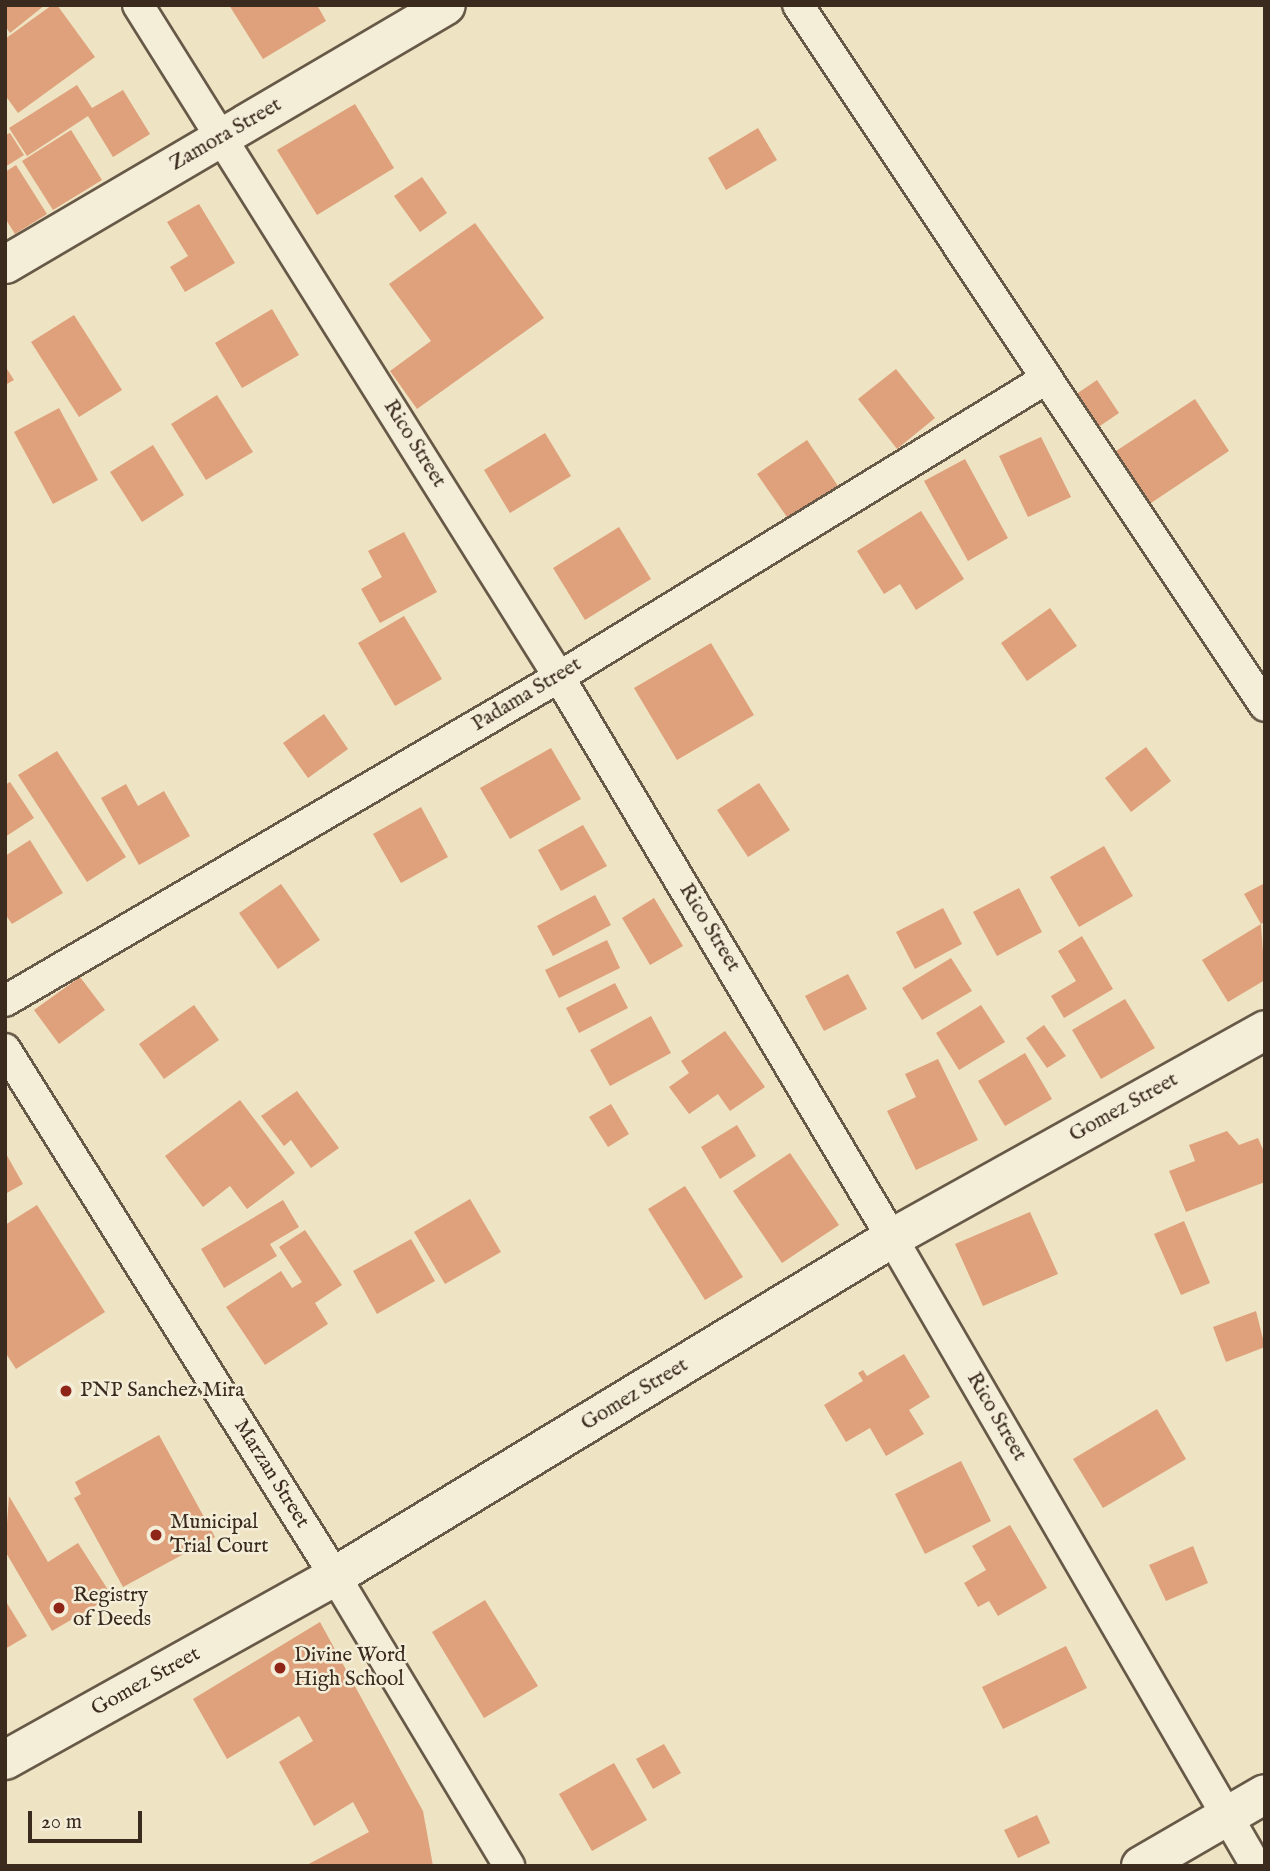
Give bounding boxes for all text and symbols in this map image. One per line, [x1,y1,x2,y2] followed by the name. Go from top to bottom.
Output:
[166,93,286,177] street label: Zamora Street
[377,396,451,492] street label: Rico Street
[468,652,586,738] street label: Padama Street
[673,879,745,977] street label: Rico Street
[1065,1068,1183,1148] street label: Gomez Street
[577,1353,693,1437] street label: Gomez Street
[960,1368,1032,1466] street label: Rico Street
[80,1378,244,1404] place label: PNP Sanchez Mira
[58,1383,74,1399] marker: PNP Sanchez Mira
[228,1415,314,1533] street label: Marzan Street
[170,1510,268,1560] place label: Municipal Trial Court
[148,1527,164,1543] marker: Municipal Trial Court
[73,1583,151,1633] place label: Registry of Deeds
[51,1600,67,1616] marker: Registry of Deeds
[87,1642,205,1722] street label: Gomez Street
[294,1643,406,1693] place label: Divine Word High School
[272,1660,288,1676] marker: Divine Word High School
[32,1798,145,1842] scale bar
[41,1809,82,1836] text: 20 m

